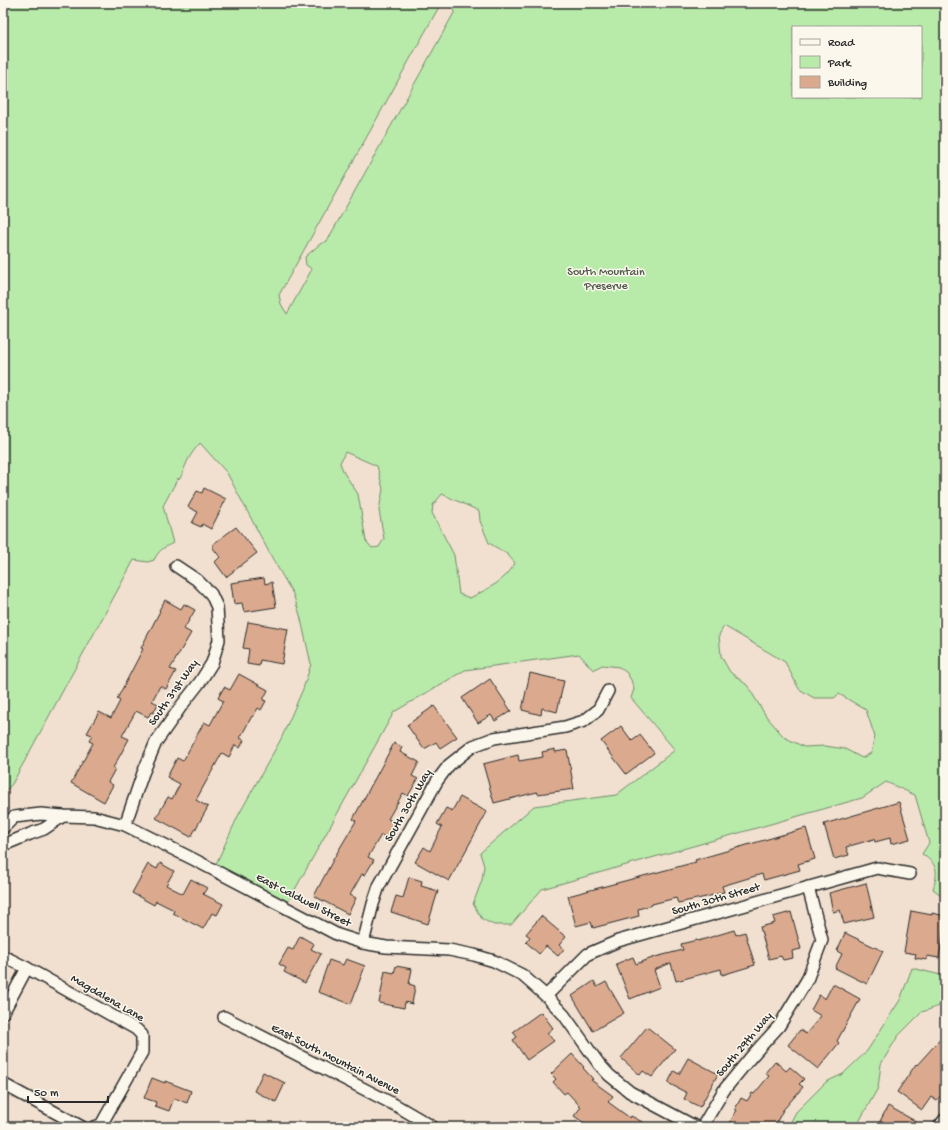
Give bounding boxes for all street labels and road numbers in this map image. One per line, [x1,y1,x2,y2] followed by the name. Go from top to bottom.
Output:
[146,657,202,729] street label: South 31st Way
[383,767,436,845] street label: South 30th Way
[253,871,354,932] street label: East Caldwell Street
[670,880,763,919] street label: South 30th Street
[68,972,147,1026] street label: Magdalena Lane
[714,1010,776,1080] street label: South 29th Way
[268,1021,402,1099] street label: East South Mountain Avenue

